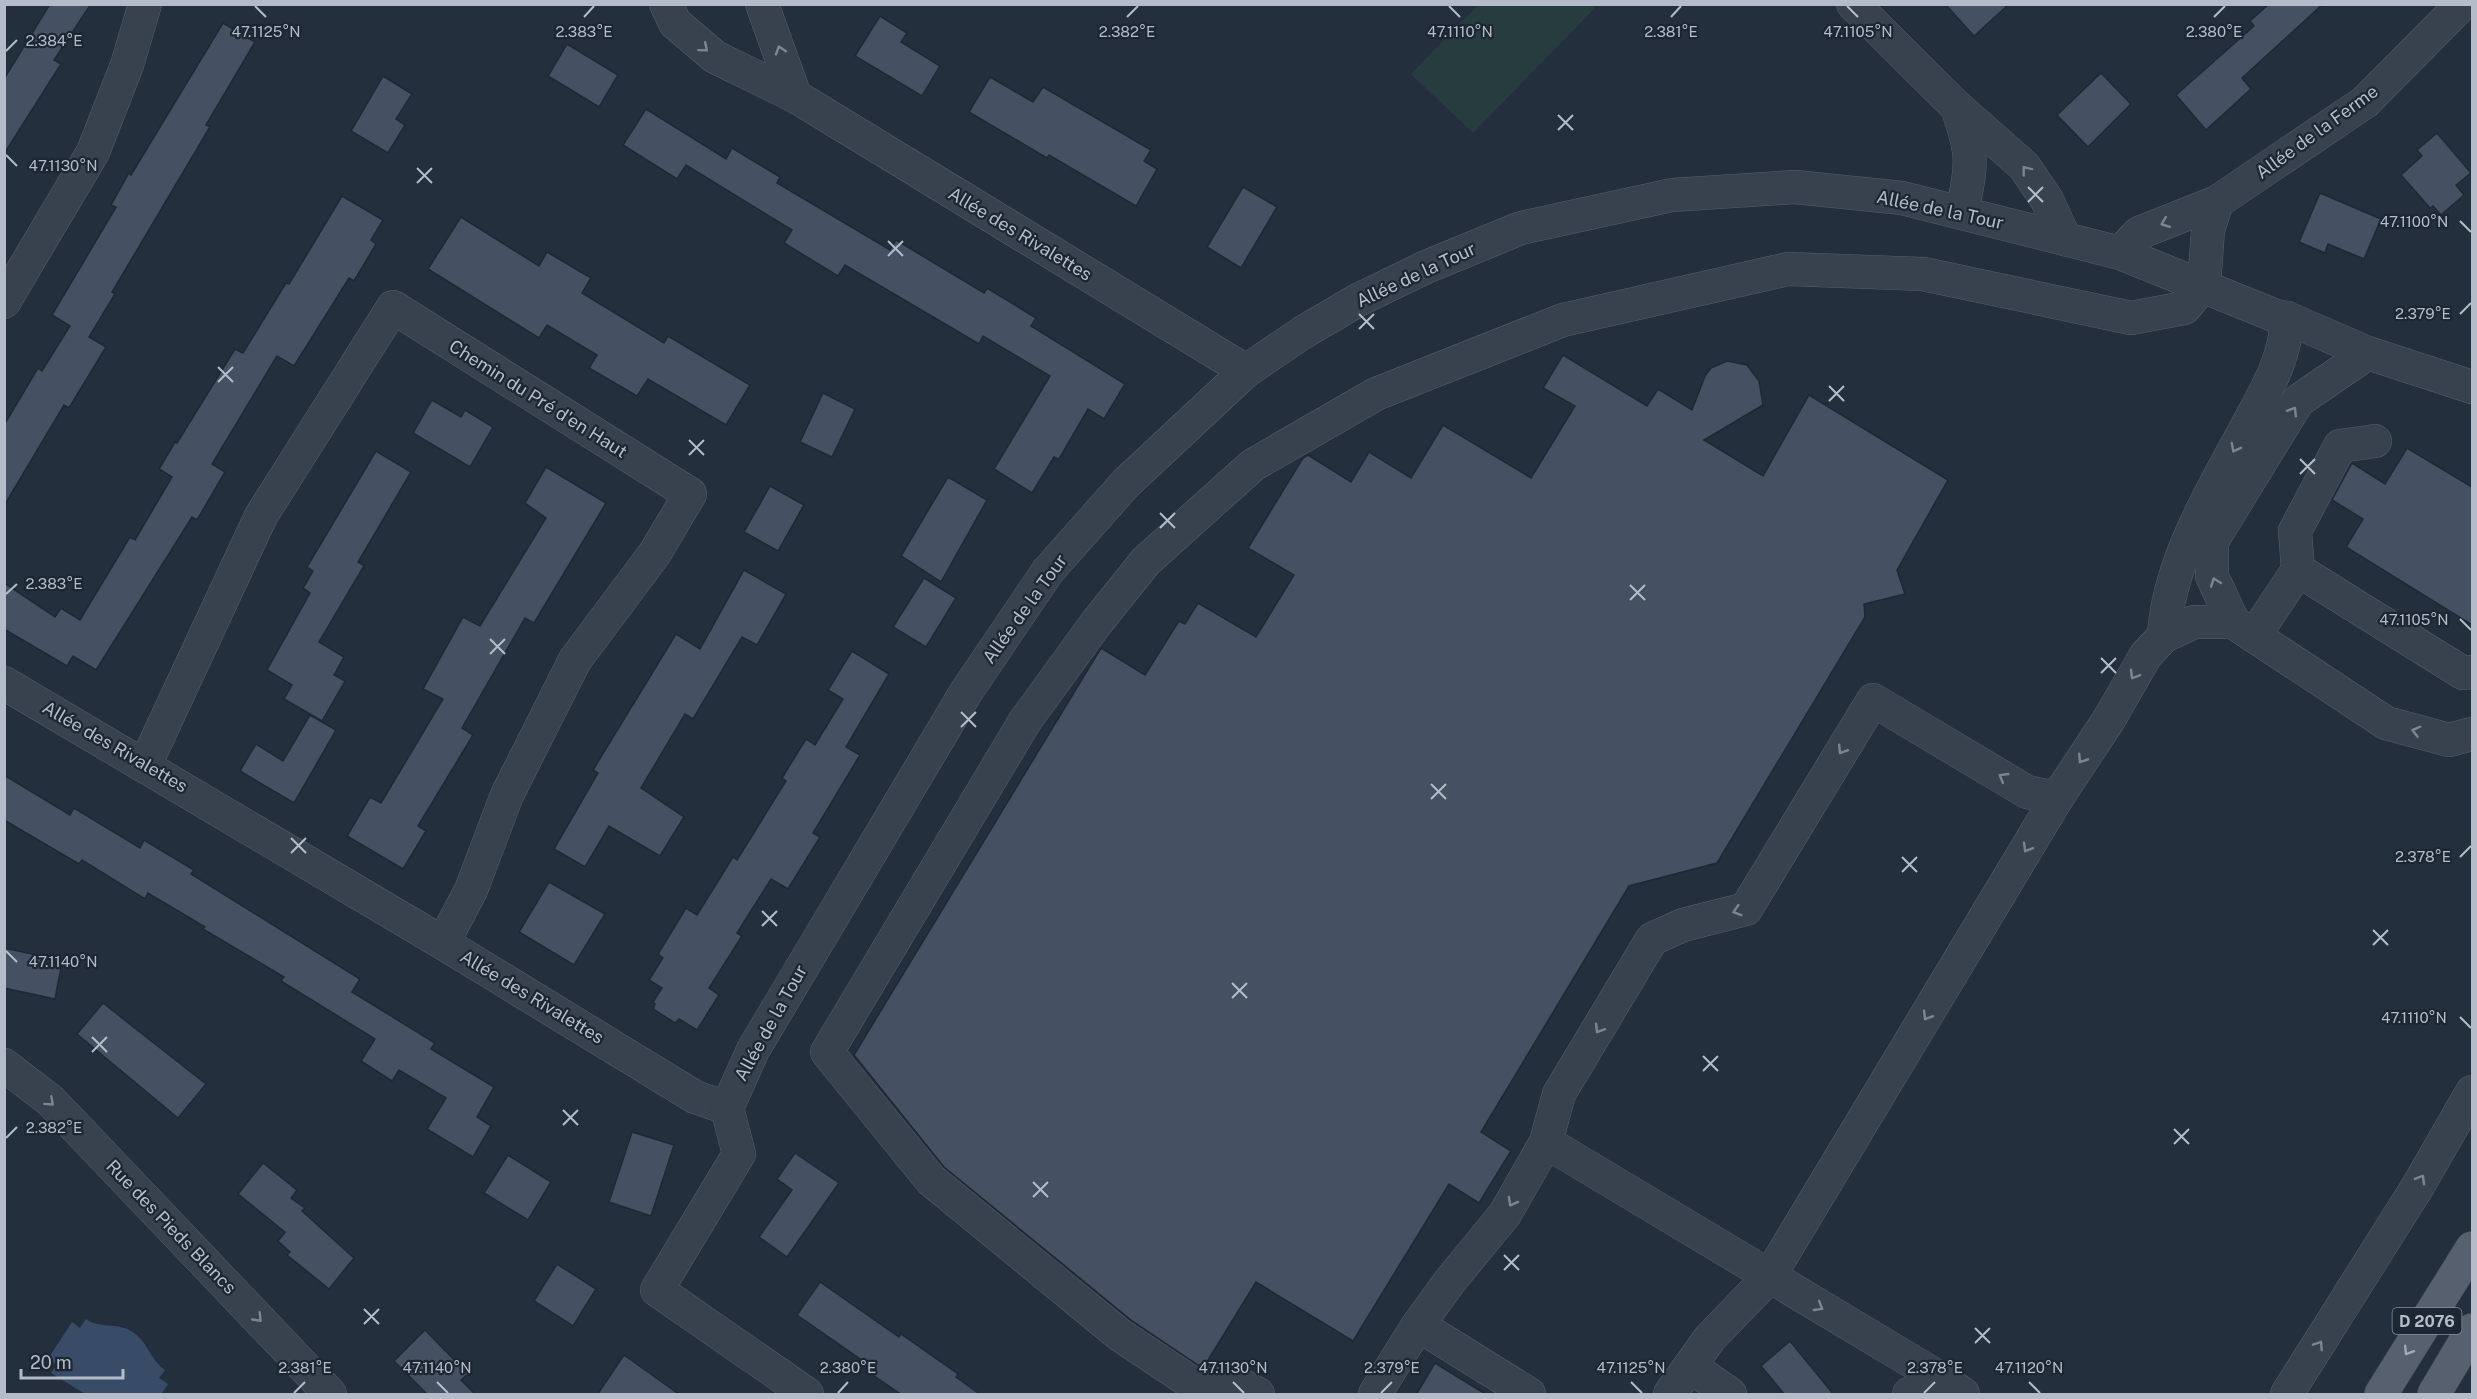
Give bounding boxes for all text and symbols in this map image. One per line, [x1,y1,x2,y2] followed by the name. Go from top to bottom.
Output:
[231,23,301,40] text: 47.1125°N
[556,23,612,40] text: 2.383°E
[1099,23,1155,40] text: 2.382°E
[1427,23,1493,40] text: 47.1110°N
[1644,23,1698,40] text: 2.381°E
[1823,23,1893,40] text: 47.1105°N
[2186,23,2242,40] text: 2.380°E
[25,32,83,49] text: 2.384°E
[697,40,708,51] one-way arrow
[774,45,787,56] one-way arrow
[2252,80,2382,183] street label: Allée de la Ferme
[29,157,98,174] text: 47.1130°N
[2022,166,2033,177] one-way arrow
[945,182,1096,285] street label: Allée des Rivalettes
[1875,186,2006,233] street label: Allée de la Tour
[2380,213,2448,230] text: 47.1100°N
[2160,215,2171,228] one-way arrow
[1353,238,1479,311] street label: Allée de la Tour
[2395,305,2451,322] text: 2.379°E
[445,335,631,462] street label: Chemin du Pré d'en Haut
[2285,407,2297,417] one-way arrow
[2231,442,2242,452] one-way arrow
[978,550,1071,667] street label: Allée de la Tour
[26,575,82,592] text: 2.383°E
[2210,577,2223,588] one-way arrow
[2379,611,2449,628] text: 47.1105°N
[2130,669,2142,679] one-way arrow
[39,696,191,797] street label: Allée des Rivalettes
[2411,725,2421,738] one-way arrow
[1838,744,1850,754] one-way arrow
[2078,752,2089,763] one-way arrow
[1999,773,2009,785] one-way arrow
[2022,842,2034,852] one-way arrow
[2395,848,2451,865] text: 2.378°E
[1732,904,1743,916] one-way arrow
[457,945,608,1048] street label: Allée des Rivalettes
[28,953,98,970] text: 47.1140°N
[730,961,811,1084] street label: Allée de la Tour
[2381,1009,2447,1026] text: 47.1110°N
[1923,1010,1935,1020] one-way arrow
[1594,1023,1606,1033] one-way arrow
[44,1095,54,1106] one-way arrow
[26,1119,82,1136] text: 2.382°E
[102,1155,241,1298] street label: Rue des Pieds Blancs
[2414,1175,2426,1186] one-way arrow
[1508,1196,1519,1206] one-way arrow
[1813,1299,1823,1311] one-way arrow
[2392,1308,2462,1334] road number: D 2076
[251,1312,262,1322] one-way arrow
[2311,1341,2323,1351] one-way arrow
[21,1342,123,1380] scale bar
[2404,1345,2416,1355] one-way arrow
[30,1352,72,1373] text: 20 m
[278,1359,332,1376] text: 2.381°E
[402,1359,472,1376] text: 47.1140°N
[820,1359,876,1376] text: 2.380°E
[1199,1359,1268,1376] text: 47.1130°N
[1364,1359,1420,1376] text: 2.379°E
[1596,1359,1666,1376] text: 47.1125°N
[1907,1359,1963,1376] text: 2.378°E
[1995,1359,2063,1376] text: 47.1120°N

